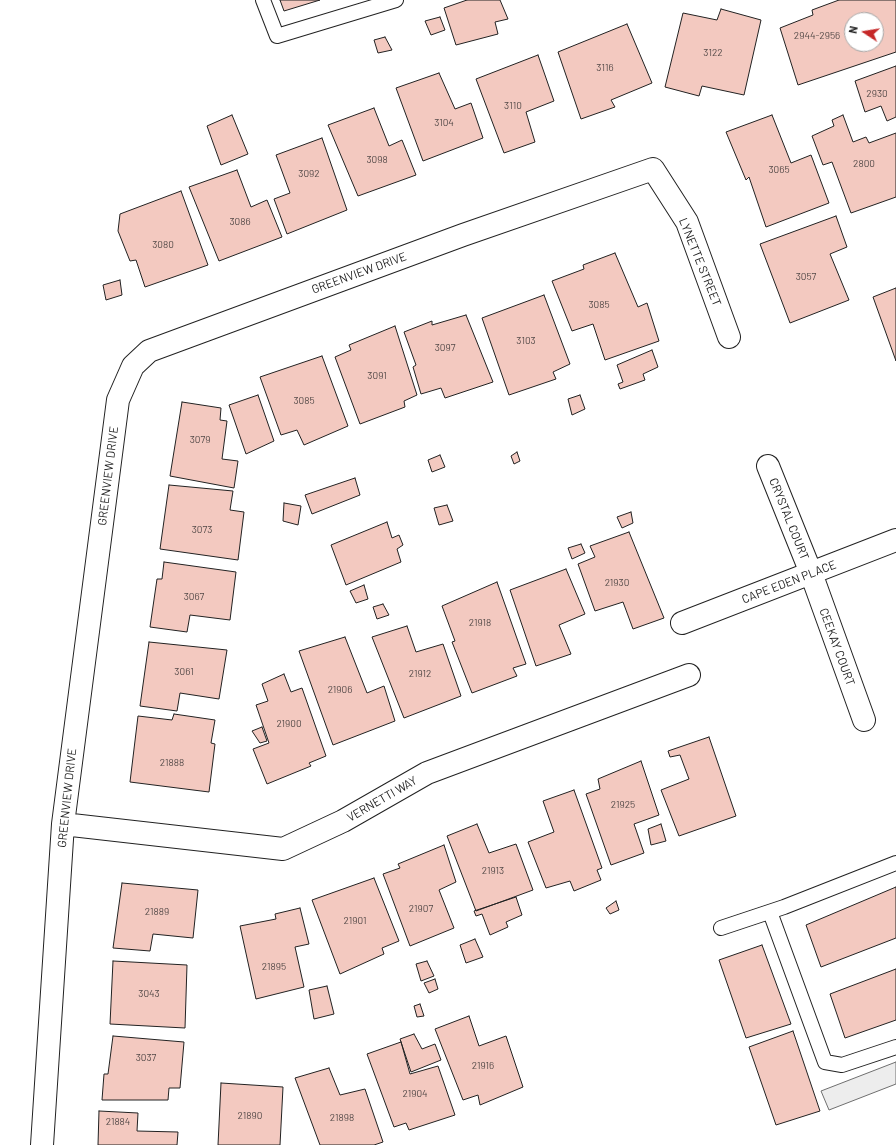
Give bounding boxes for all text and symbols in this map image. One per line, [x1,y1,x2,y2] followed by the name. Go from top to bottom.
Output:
[844,12,884,52] north arrow
[846,25,860,35] text: N
[794,30,840,42] house number: 2944-2956
[703,47,723,59] house number: 3122
[596,62,614,74] house number: 3116
[866,88,888,100] house number: 2930
[504,100,522,112] house number: 3110
[434,117,454,129] house number: 3104
[366,154,388,166] house number: 3098
[853,158,875,170] house number: 2800
[768,164,790,176] house number: 3065
[298,168,320,180] house number: 3092
[229,216,251,228] house number: 3086
[676,216,724,308] street label: LYNETTE STREET
[152,239,174,251] house number: 3080
[310,249,408,297] street label: GREENVIEW DRIVE
[796,271,816,283] house number: 3057
[588,299,610,311] house number: 3085
[516,335,536,347] house number: 3103
[435,342,455,354] house number: 3097
[367,370,387,382] house number: 3091
[293,395,315,407] house number: 3085
[95,426,121,526] street label: GREENVIEW DRIVE
[190,434,210,446] house number: 3079
[766,476,812,562] street label: CRYSTAL COURT
[192,524,212,536] house number: 3073
[740,557,838,607] street label: CAPE EDEN PLACE
[605,577,629,589] house number: 21930
[184,591,204,603] house number: 3067
[816,606,858,688] street label: CEEKAY COURT
[469,617,491,629] house number: 21918
[174,666,194,678] house number: 3061
[409,668,431,680] house number: 21912
[328,684,352,696] house number: 21906
[276,718,302,730] house number: 21900
[55,748,79,848] street label: GREENVIEW DRIVE
[160,757,184,769] house number: 21888
[344,773,420,825] street label: VERNETTI WAY
[611,799,635,811] house number: 21925
[482,865,504,877] house number: 21913
[409,903,433,915] house number: 21907
[145,906,169,918] house number: 21889
[344,915,366,927] house number: 21901
[262,961,286,973] house number: 21895
[138,988,160,1000] house number: 3043
[136,1052,156,1064] house number: 3037
[472,1060,494,1072] house number: 21916
[402,1088,428,1100] house number: 21904
[238,1110,262,1122] house number: 21890
[330,1112,354,1124] house number: 21898
[106,1116,130,1128] house number: 21884

